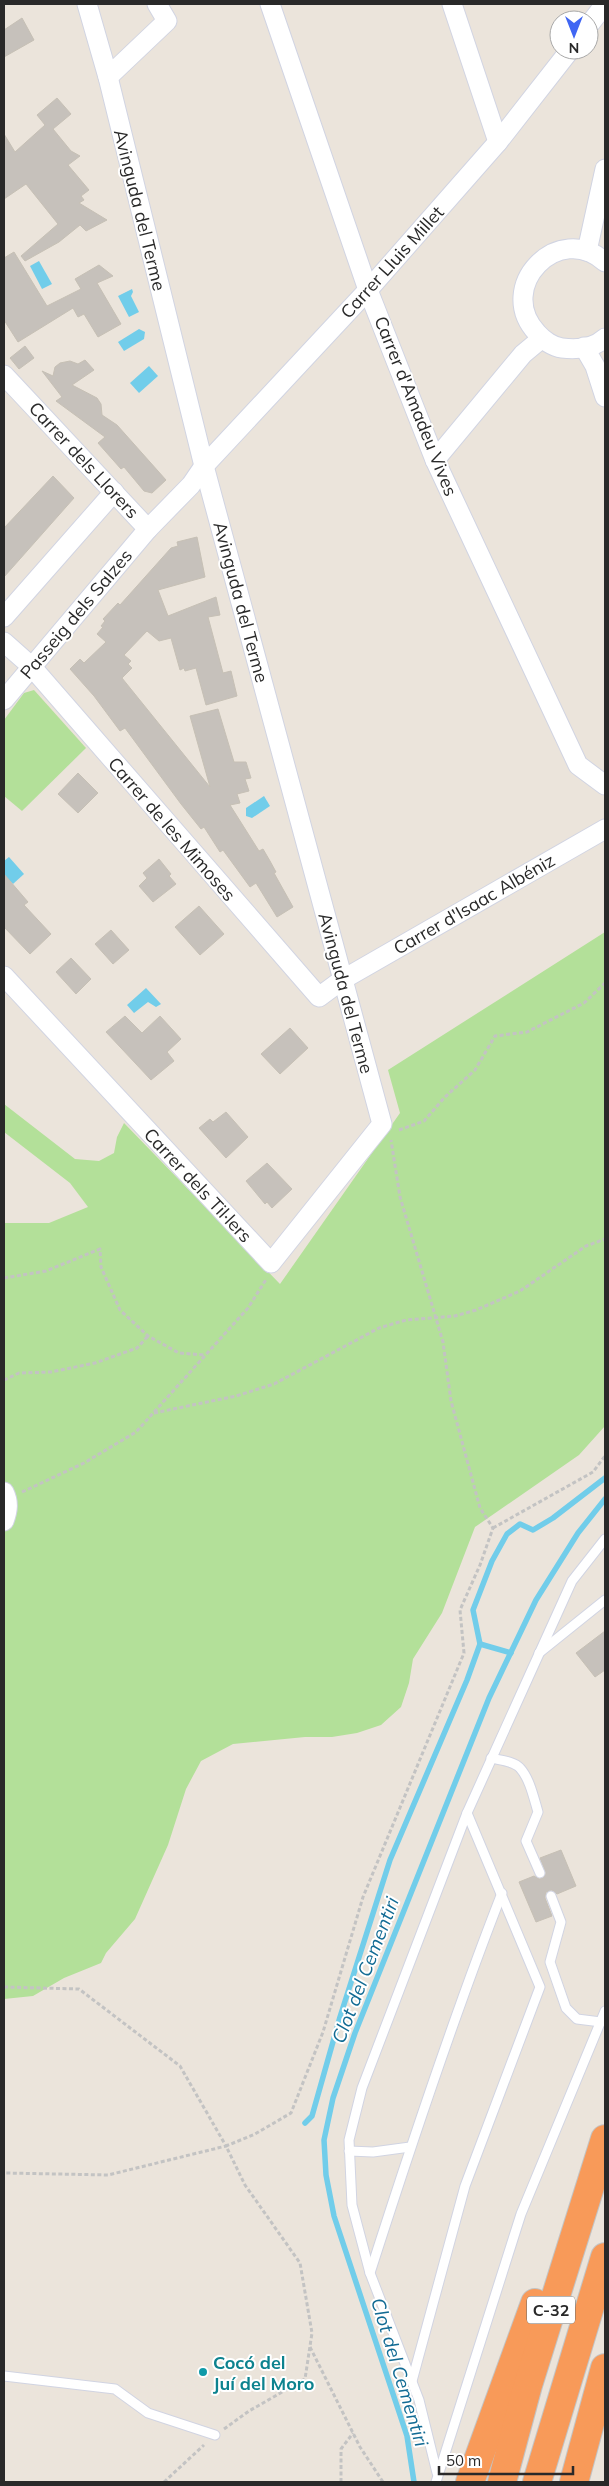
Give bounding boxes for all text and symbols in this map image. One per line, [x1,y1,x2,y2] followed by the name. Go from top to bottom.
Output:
[549,10,599,60] north arrow
[569,39,579,57] text: N
[109,127,171,293] street label: Avinguda del Terme
[335,201,449,323] street label: Carrer Lluis Millet
[369,313,463,499] street label: Carrer d'Amadeu Vives
[24,397,144,523] street label: Carrer dels Llorers
[208,519,274,685] street label: Avinguda del Terme
[15,544,137,684] street label: Passeig dels Salzes
[103,752,241,906] street label: Carrer de les Mimoses
[389,848,559,960] street label: Carrer d'Isaac Albéniz
[313,910,379,1076] street label: Avinguda del Terme
[139,1123,257,1247] street label: Carrer dels Til·lers
[326,1893,404,2046] water label: Clot del Cementiri
[366,2295,434,2450] water label: Clot del Cementiri
[527,2296,575,2324] road number: C-32
[213,2351,314,2395] place label: Cocó del Juí del Moro
[197,2366,209,2378] marker: Cocó del Juí del Moro
[439,2444,573,2476] scale bar
[446,2451,481,2470] text: 50 m

